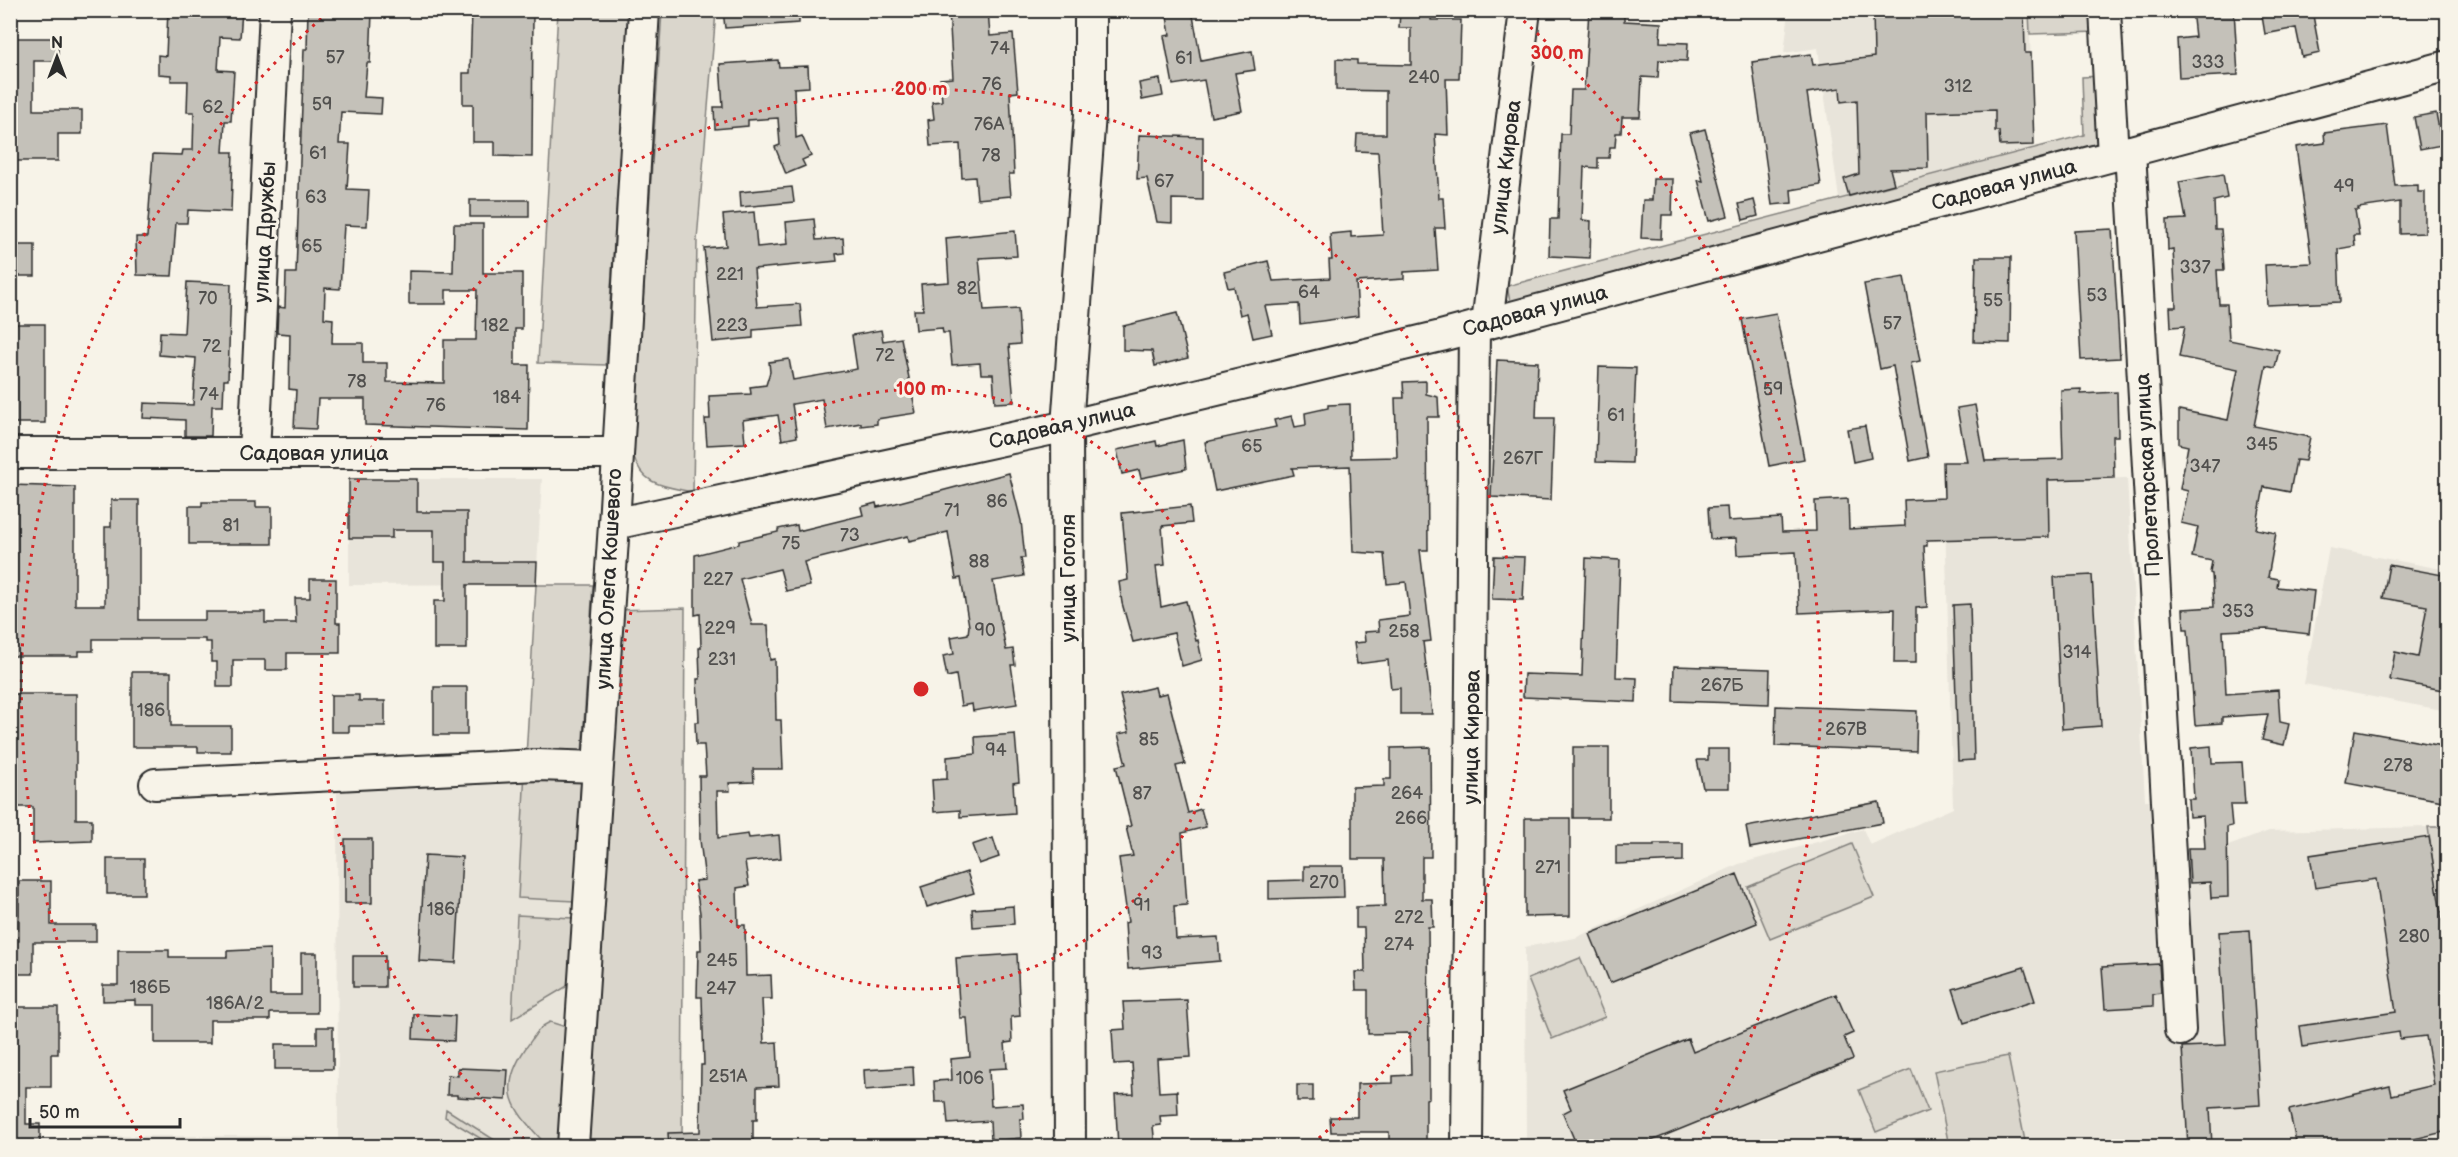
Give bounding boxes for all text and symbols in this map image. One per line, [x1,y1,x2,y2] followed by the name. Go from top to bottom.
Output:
[27,27,87,87] north arrow
[51,34,63,53] text: N
[990,38,1010,59] house number: 74
[1530,43,1584,64] text: 300 m
[325,47,345,68] house number: 57
[1175,48,1193,69] house number: 61
[2191,52,2225,73] house number: 333
[1408,67,1440,88] house number: 240
[982,74,1002,95] house number: 76
[1944,76,1973,97] house number: 312
[894,79,948,100] text: 200 m
[312,94,332,115] house number: 59
[202,97,224,118] house number: 62
[1485,98,1527,236] street label: улица Кирова
[974,114,1004,135] house number: 76А
[309,143,327,164] house number: 61
[981,145,1001,166] house number: 78
[1929,153,2080,216] street label: Садовая улица
[249,161,281,303] street label: улица Дружбы
[1154,171,1174,192] house number: 67
[2333,176,2355,197] house number: 49
[305,187,327,208] house number: 63
[301,236,323,257] house number: 65
[2180,257,2211,278] house number: 337
[716,264,744,285] house number: 221
[956,278,978,299] house number: 82
[1460,279,1611,342] street label: Садовая улица
[1298,282,1320,303] house number: 64
[2086,285,2108,306] house number: 53
[198,288,218,309] house number: 70
[1983,290,2003,311] house number: 55
[1882,313,1902,334] house number: 57
[481,315,509,336] house number: 182
[716,315,748,336] house number: 223
[202,336,222,357] house number: 72
[875,345,895,366] house number: 72
[347,371,367,392] house number: 78
[2130,372,2166,578] street label: Пролетарская улица
[896,379,946,400] text: 100 m
[1763,379,1783,400] house number: 59
[199,384,219,405] house number: 74
[493,387,521,408] house number: 184
[426,395,446,416] house number: 76
[987,397,1138,455] street label: Садовая улица
[1607,405,1625,426] house number: 61
[2246,434,2278,455] house number: 345
[1241,436,1263,457] house number: 65
[239,441,389,466] street label: Садовая улица
[1503,448,1543,469] house number: 267Г
[2190,456,2221,477] house number: 347
[591,468,627,690] street label: улица Олега Кошевого
[986,491,1008,512] house number: 86
[944,500,960,521] house number: 71
[1056,514,1081,642] street label: улица Гоголя
[222,515,240,536] house number: 81
[840,525,860,546] house number: 73
[781,533,801,554] house number: 75
[969,551,990,572] house number: 88
[703,569,733,590] house number: 227
[2222,601,2254,622] house number: 353
[704,618,736,639] house number: 229
[975,620,996,641] house number: 90
[1388,621,1420,642] house number: 258
[2062,642,2092,663] house number: 314
[708,649,736,670] house number: 231
[1458,669,1486,805] street label: улица Кирова
[1701,675,1744,696] house number: 267Б
[911,679,931,699] centre of rings
[137,700,165,721] house number: 186
[1825,719,1867,740] house number: 267В
[1139,729,1159,750] house number: 85
[985,740,1007,761] house number: 94
[2383,755,2413,776] house number: 278
[1132,783,1152,804] house number: 87
[1391,783,1423,804] house number: 264
[1395,808,1427,829] house number: 266
[1535,857,1561,878] house number: 271
[1309,872,1339,893] house number: 270
[1133,895,1151,916] house number: 91
[427,899,455,920] house number: 186
[1394,907,1424,928] house number: 272
[2398,926,2430,947] house number: 280
[1384,934,1414,955] house number: 274
[1141,943,1163,964] house number: 93
[706,950,738,971] house number: 245
[130,977,171,998] house number: 186Б
[706,978,736,999] house number: 247
[206,993,264,1014] house number: 186А/2
[709,1066,747,1087] house number: 251А
[956,1068,984,1089] house number: 106
[30,1091,180,1129] scale bar
[39,1102,80,1123] text: 50 m

